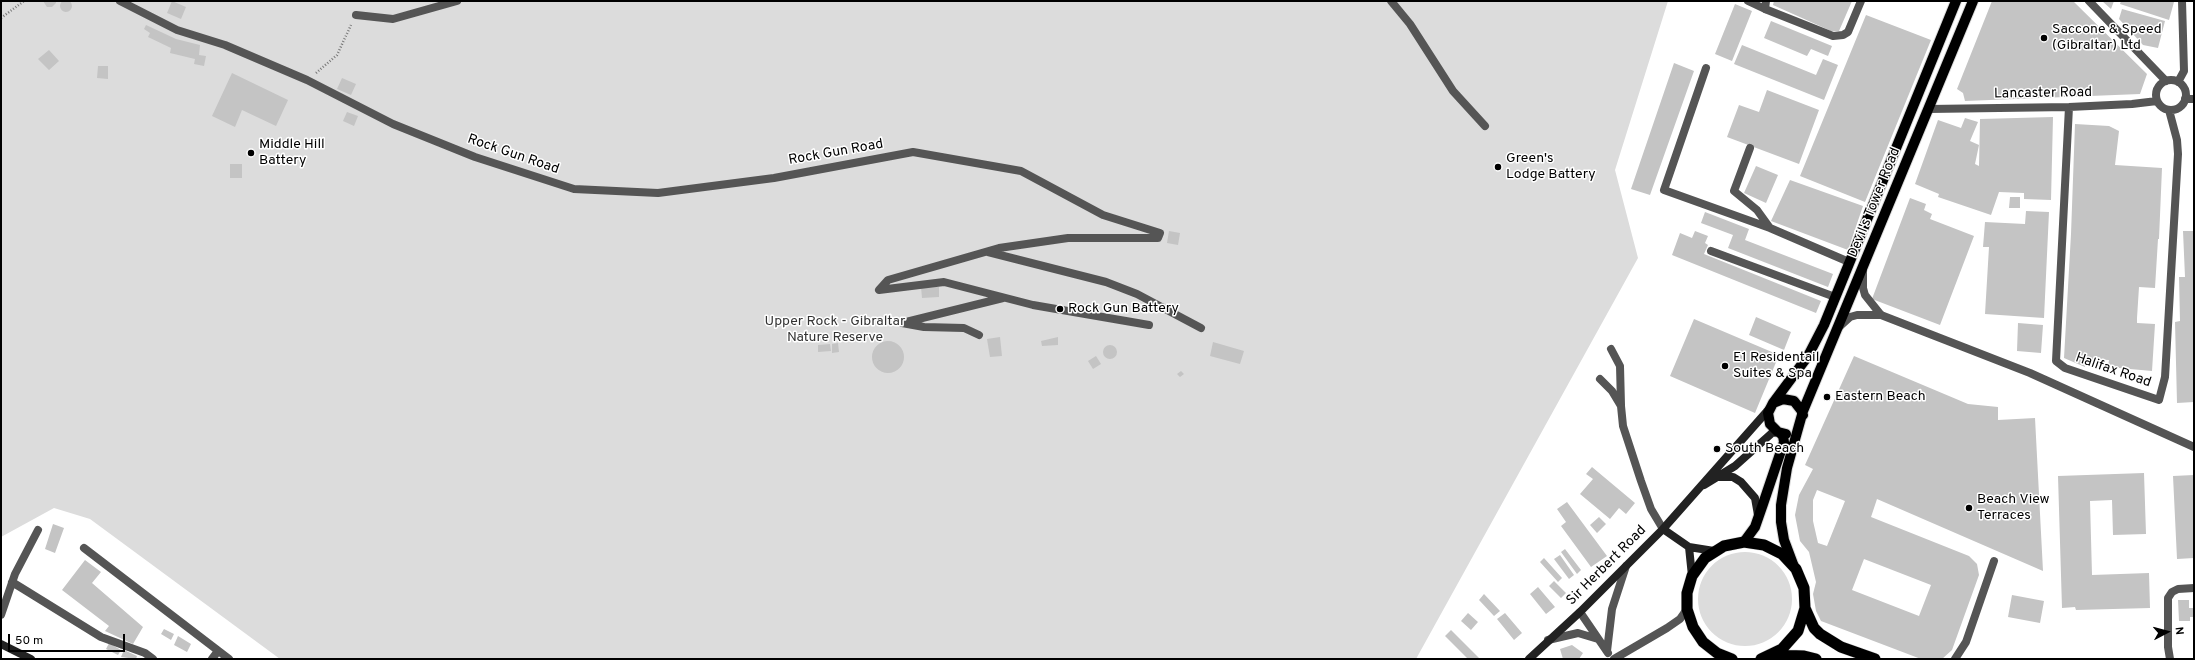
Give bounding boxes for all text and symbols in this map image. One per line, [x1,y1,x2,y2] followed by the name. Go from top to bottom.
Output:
[2052,22,2162,54] place label: Saccone & Speed (Gibraltar) Ltd
[2039,33,2049,43] marker: Saccone & Speed (Gibraltar) Ltd
[1994,85,2092,103] street label: Lancaster Road
[465,131,561,179] street label: Rock Gun Road
[787,136,885,170] street label: Rock Gun Road
[259,137,325,170] place label: Middle Hill Battery
[1845,146,1905,260] street label: Devil's Tower Road
[246,148,256,158] marker: Middle Hill Battery
[1506,151,1596,184] place label: Green's Lodge Battery
[1493,162,1503,172] marker: Green's Lodge Battery
[1068,301,1179,317] place label: Rock Gun Battery
[1055,304,1065,314] marker: Rock Gun Battery
[765,314,905,346] park label: Upper Rock - Gibraltar Nature Reserve
[1733,350,1819,382] place label: E1 Residentail Suites & Spa
[2073,350,2153,392] street label: Halifax Road
[1720,361,1730,371] marker: E1 Residentail Suites & Spa
[1835,389,1926,405] place label: Eastern Beach
[1822,392,1832,402] marker: Eastern Beach
[1725,441,1804,457] place label: South Beach
[1712,444,1722,454] marker: South Beach
[1977,492,2050,524] place label: Beach View Terraces
[1964,503,1974,513] marker: Beach View Terraces
[1564,523,1650,609] street label: Sir Herbert Road
[2147,612,2187,652] north arrow
[10,626,127,652] scale bar
[2172,626,2186,635] text: N
[15,633,43,649] text: 50 m

